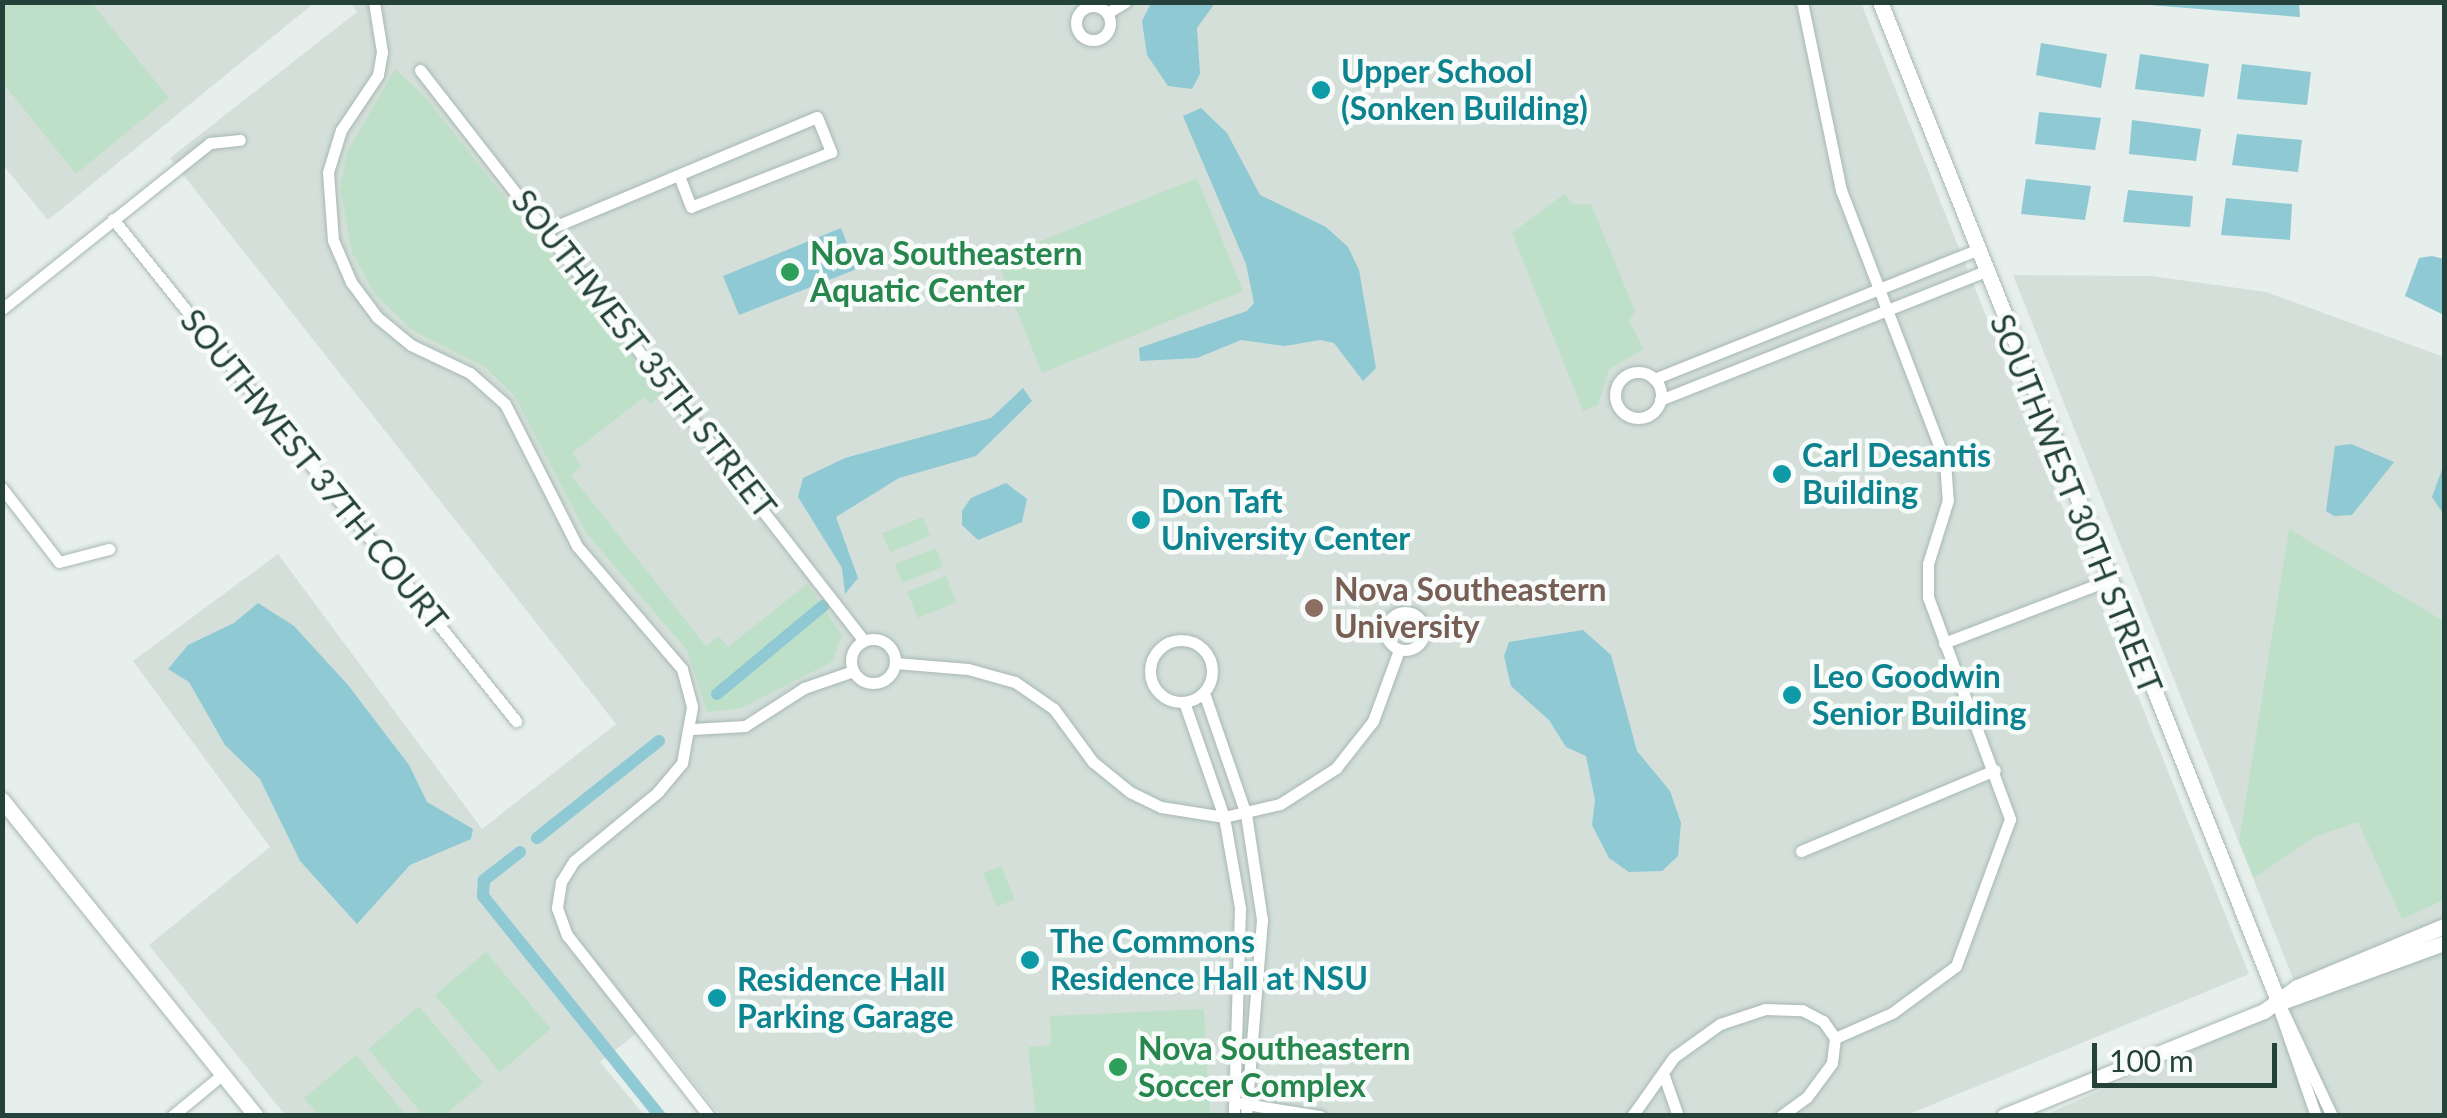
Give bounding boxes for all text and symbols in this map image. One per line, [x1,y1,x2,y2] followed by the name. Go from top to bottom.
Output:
[1341,53,1588,128] place label: Upper School (Sonken Building)
[1310,79,1332,101] marker: Upper School (Sonken Building)
[504,182,784,526] street label: SOUTHWEST 35TH STREET
[810,235,1083,310] place label: Nova Southeastern Aquatic Center
[779,261,801,283] marker: Nova Southeastern Aquatic Center
[172,301,456,639] street label: SOUTHWEST 37TH COURT
[1982,308,2170,700] street label: SOUTHWEST 30TH STREET
[1802,437,1991,512] place label: Carl Desantis Building
[1771,463,1793,485] marker: Carl Desantis Building
[1161,483,1411,558] place label: Don Taft University Center
[1130,509,1152,531] marker: Don Taft University Center
[1334,571,1607,646] place label: Nova Southeastern University
[1303,597,1325,619] marker: Nova Southeastern University
[1812,658,2027,733] place label: Leo Goodwin Senior Building
[1781,684,1803,706] marker: Leo Goodwin Senior Building
[1050,923,1368,998] place label: The Commons Residence Hall at NSU
[1019,949,1041,971] marker: The Commons Residence Hall at NSU
[737,961,954,1036] place label: Residence Hall Parking Garage
[706,987,728,1009] marker: Residence Hall Parking Garage
[2097,1023,2282,1085] scale bar
[1138,1030,1411,1105] place label: Nova Southeastern Soccer Complex
[2109,1042,2194,1078] text: 100 m
[1107,1056,1129,1078] marker: Nova Southeastern Soccer Complex

